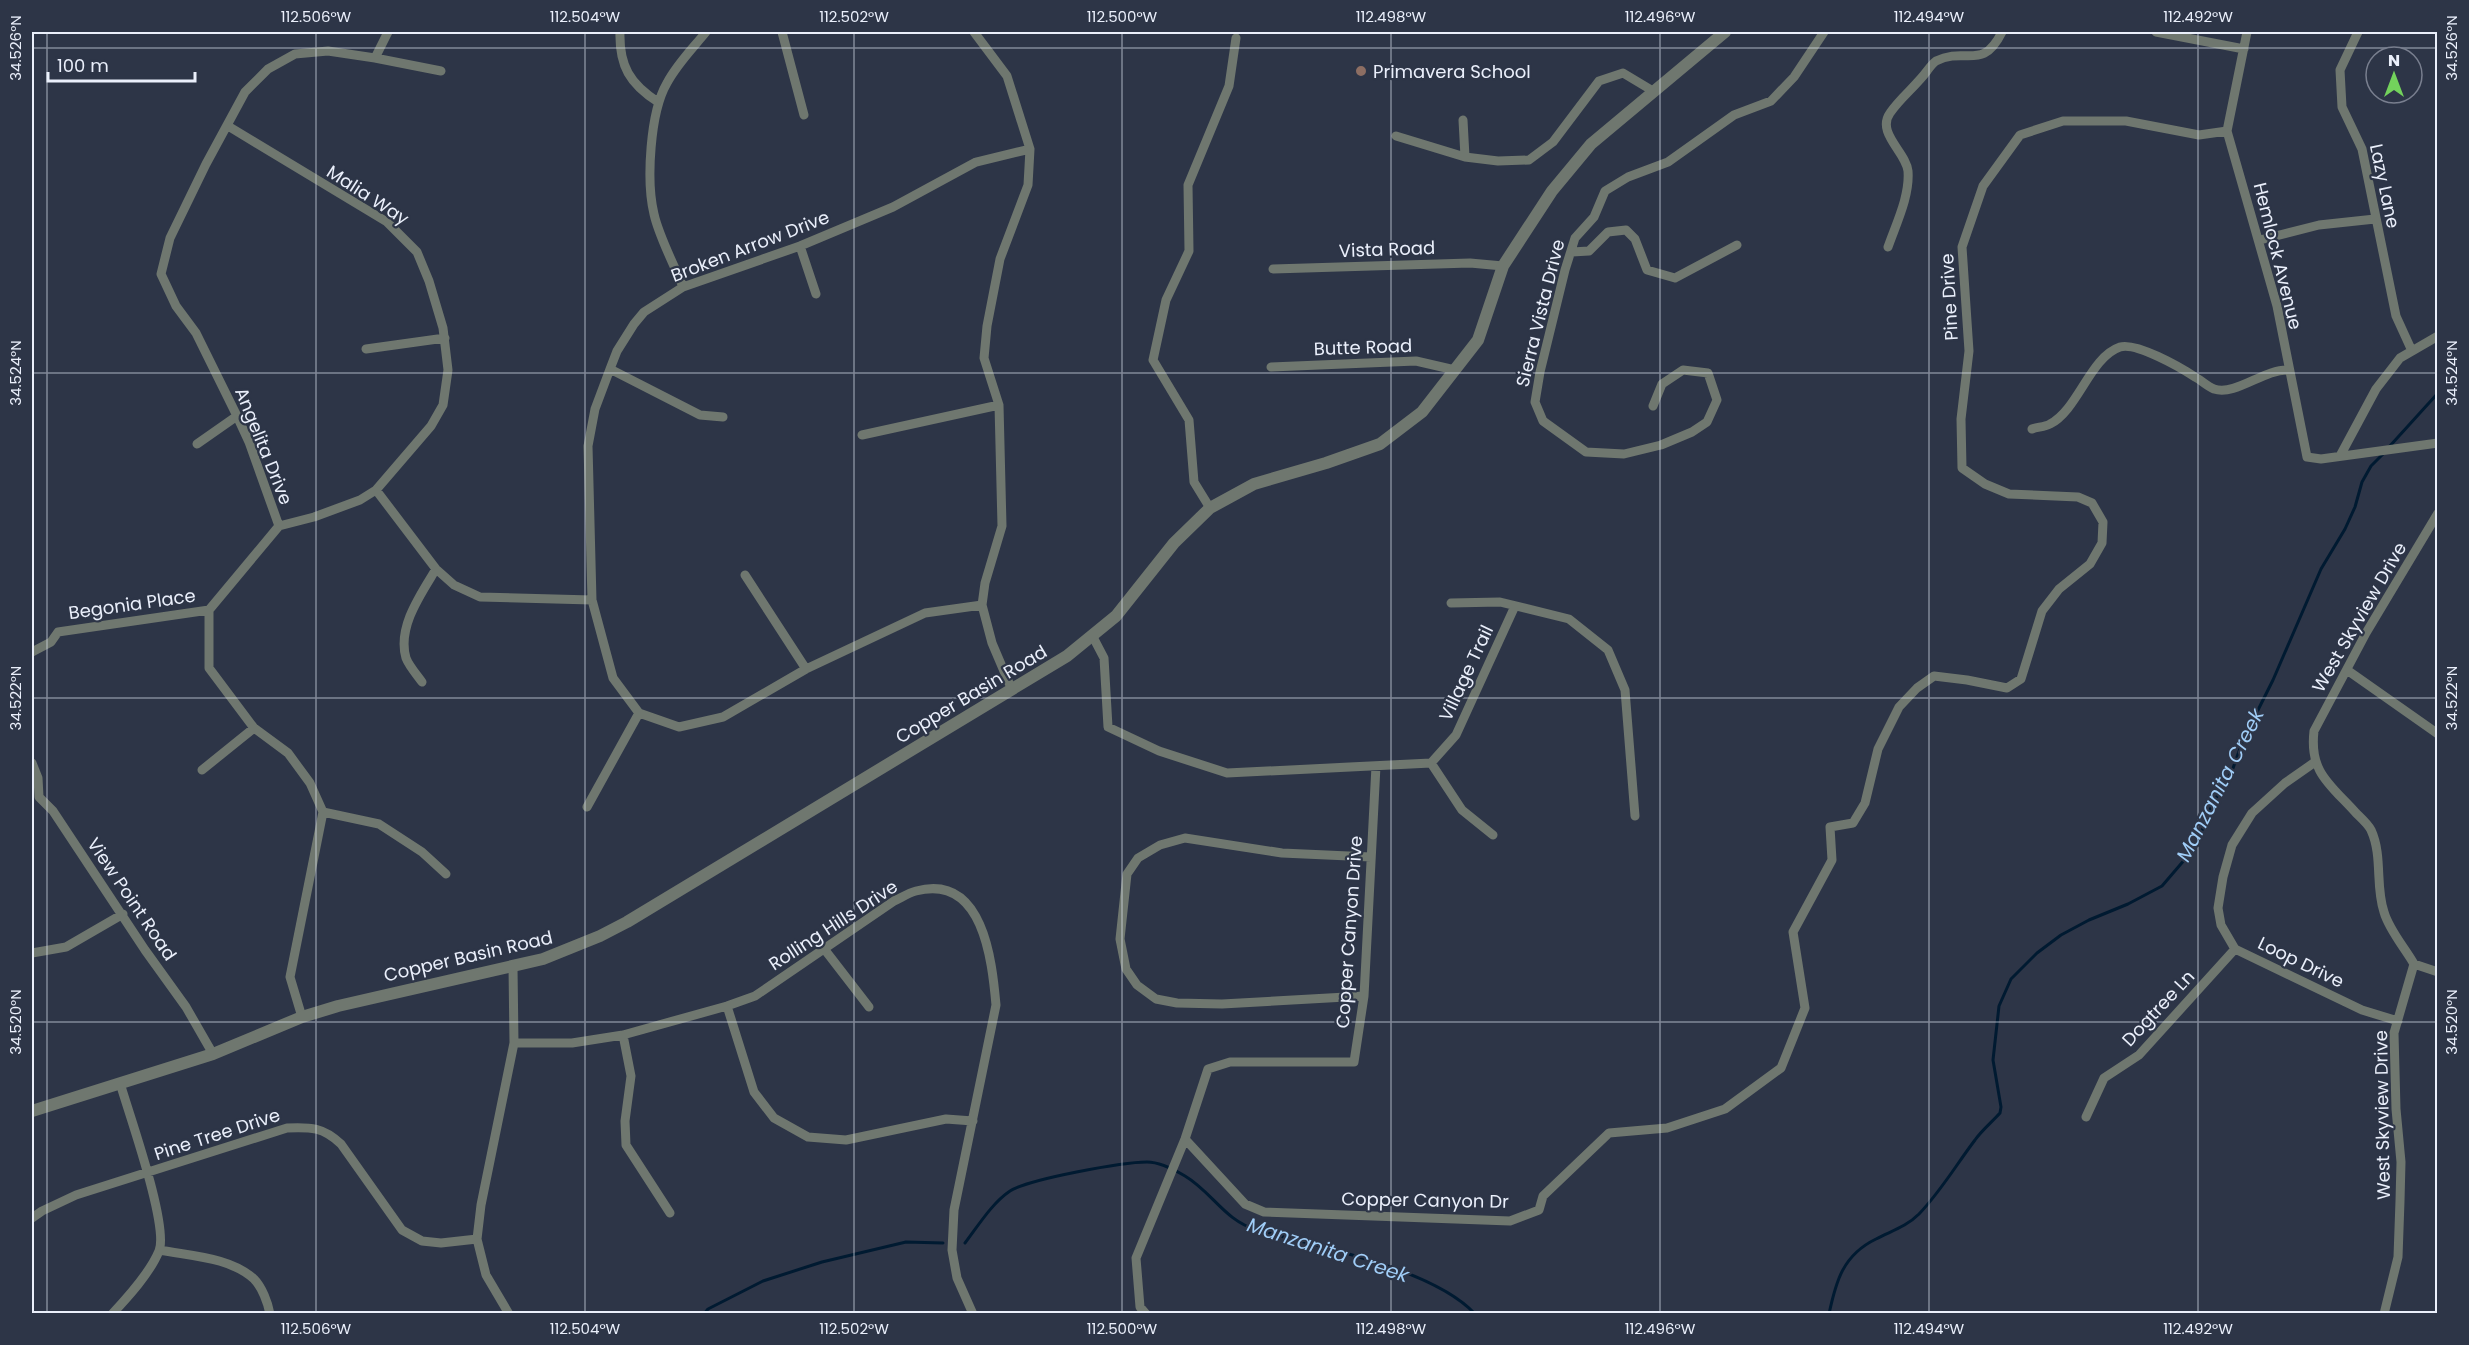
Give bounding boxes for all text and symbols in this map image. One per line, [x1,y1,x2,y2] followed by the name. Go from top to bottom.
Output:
[281,6,352,27] text: 112.506°W
[550,6,621,27] text: 112.504°W
[819,6,889,27] text: 112.502°W
[1087,6,1158,27] text: 112.500°W
[1356,6,1427,27] text: 112.498°W
[1625,6,1696,27] text: 112.496°W
[1894,6,1965,27] text: 112.494°W
[2163,6,2233,27] text: 112.492°W
[5,15,26,81] text: 34.526°N
[2441,15,2462,81] text: 34.526°N
[48,45,195,83] scale bar
[2364,45,2424,105] north arrow
[2388,49,2400,72] text: N
[57,53,109,78] text: 100 m
[1373,59,1531,84] place label: Primavera School
[1354,64,1368,78] marker: Primavera School
[2364,141,2406,231] street label: Lazy Lane
[322,159,414,231] street label: Malia Way
[2248,180,2308,332] street label: Hemlock Avenue
[667,204,833,288] street label: Broken Arrow Drive
[1338,235,1436,263] street label: Vista Road
[1510,237,1570,389] street label: Sierra Vista Drive
[1934,253,1964,341] street label: Pine Drive
[1313,333,1413,361] street label: Butte Road
[5,340,26,406] text: 34.524°N
[2441,340,2462,406] text: 34.524°N
[229,384,299,508] street label: Angelita Drive
[2306,537,2412,697] street label: West Skyview Drive
[67,583,197,625] street label: Begonia Place
[1433,621,1499,725] street label: Village Trail
[891,639,1051,749] street label: Copper Basin Road
[5,666,26,730] text: 34.522°N
[2441,666,2462,730] text: 34.522°N
[2169,702,2272,866] water label: Manzanita Creek
[82,833,182,965] street label: View Point Road
[1330,835,1368,1029] street label: Copper Canyon Drive
[764,874,902,976] street label: Rolling Hills Drive
[381,924,555,988] street label: Copper Basin Road
[2254,930,2348,994] street label: Loop Drive
[2116,964,2200,1052] street label: Dogtree Ln
[5,989,26,1055] text: 34.520°N
[2441,989,2462,1055] text: 34.520°N
[2368,1030,2396,1200] street label: West Skyview Drive
[151,1102,283,1166] street label: Pine Tree Drive
[1341,1186,1509,1214] street label: Copper Canyon Dr
[1243,1211,1414,1290] water label: Manzanita Creek
[281,1318,352,1339] text: 112.506°W
[550,1318,621,1339] text: 112.504°W
[819,1318,889,1339] text: 112.502°W
[1087,1318,1158,1339] text: 112.500°W
[1356,1318,1427,1339] text: 112.498°W
[1625,1318,1696,1339] text: 112.496°W
[1894,1318,1965,1339] text: 112.494°W
[2163,1318,2233,1339] text: 112.492°W

